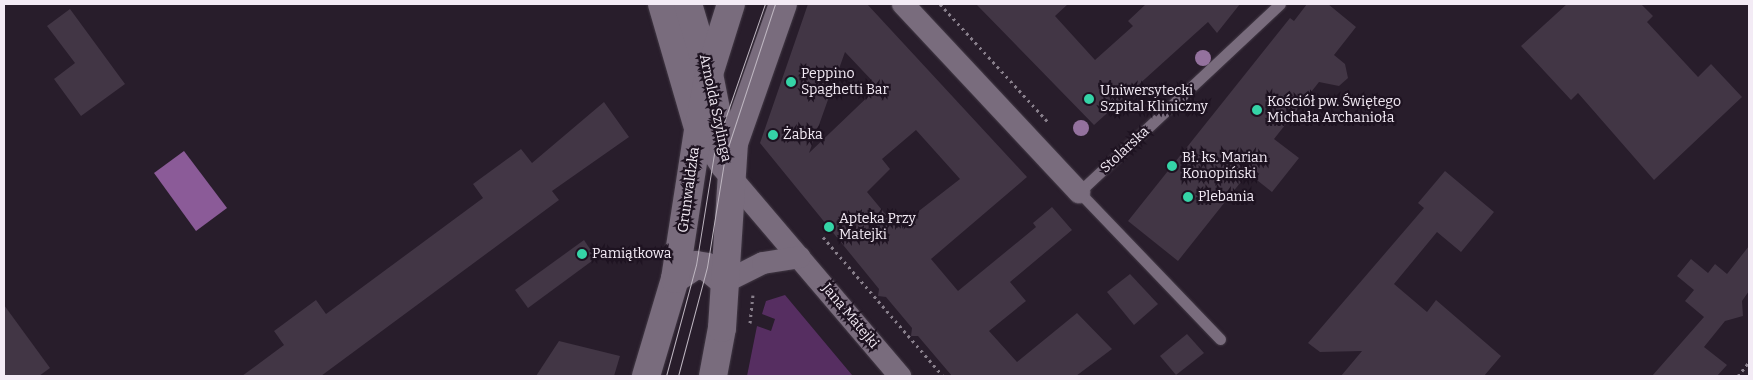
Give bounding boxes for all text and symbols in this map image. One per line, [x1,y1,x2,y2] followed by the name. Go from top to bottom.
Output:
[695,53,735,163] street label: Arnolda Szylinga
[801,66,889,98] place label: Peppino Spaghetti Bar
[785,76,797,88] marker: Peppino Spaghetti Bar
[1100,83,1208,115] place label: Uniwersytecki Szpital Kliniczny
[1082,92,1096,106] marker: Uniwersytecki Szpital Kliniczny
[1267,94,1401,126] place label: Kościół pw. Świętego Michała Archanioła
[1251,104,1263,116] marker: Kościół pw. Świętego Michała Archanioła
[1097,123,1153,177] street label: Stolarska
[783,127,823,143] place label: Żabka
[767,129,779,141] marker: Żabka
[675,146,703,234] street label: Grunwaldzka
[1182,150,1268,182] place label: Bł. ks. Marian Konopiński
[1166,160,1178,172] marker: Bł. ks. Marian Konopiński
[1198,189,1254,205] place label: Plebania
[1182,191,1194,203] marker: Plebania
[839,211,916,243] place label: Apteka Przy Matejki
[823,221,835,233] marker: Apteka Przy Matejki
[592,246,671,262] place label: Pamiątkowa
[576,248,588,260] marker: Pamiątkowa
[818,280,882,352] street label: Jana Matejki

